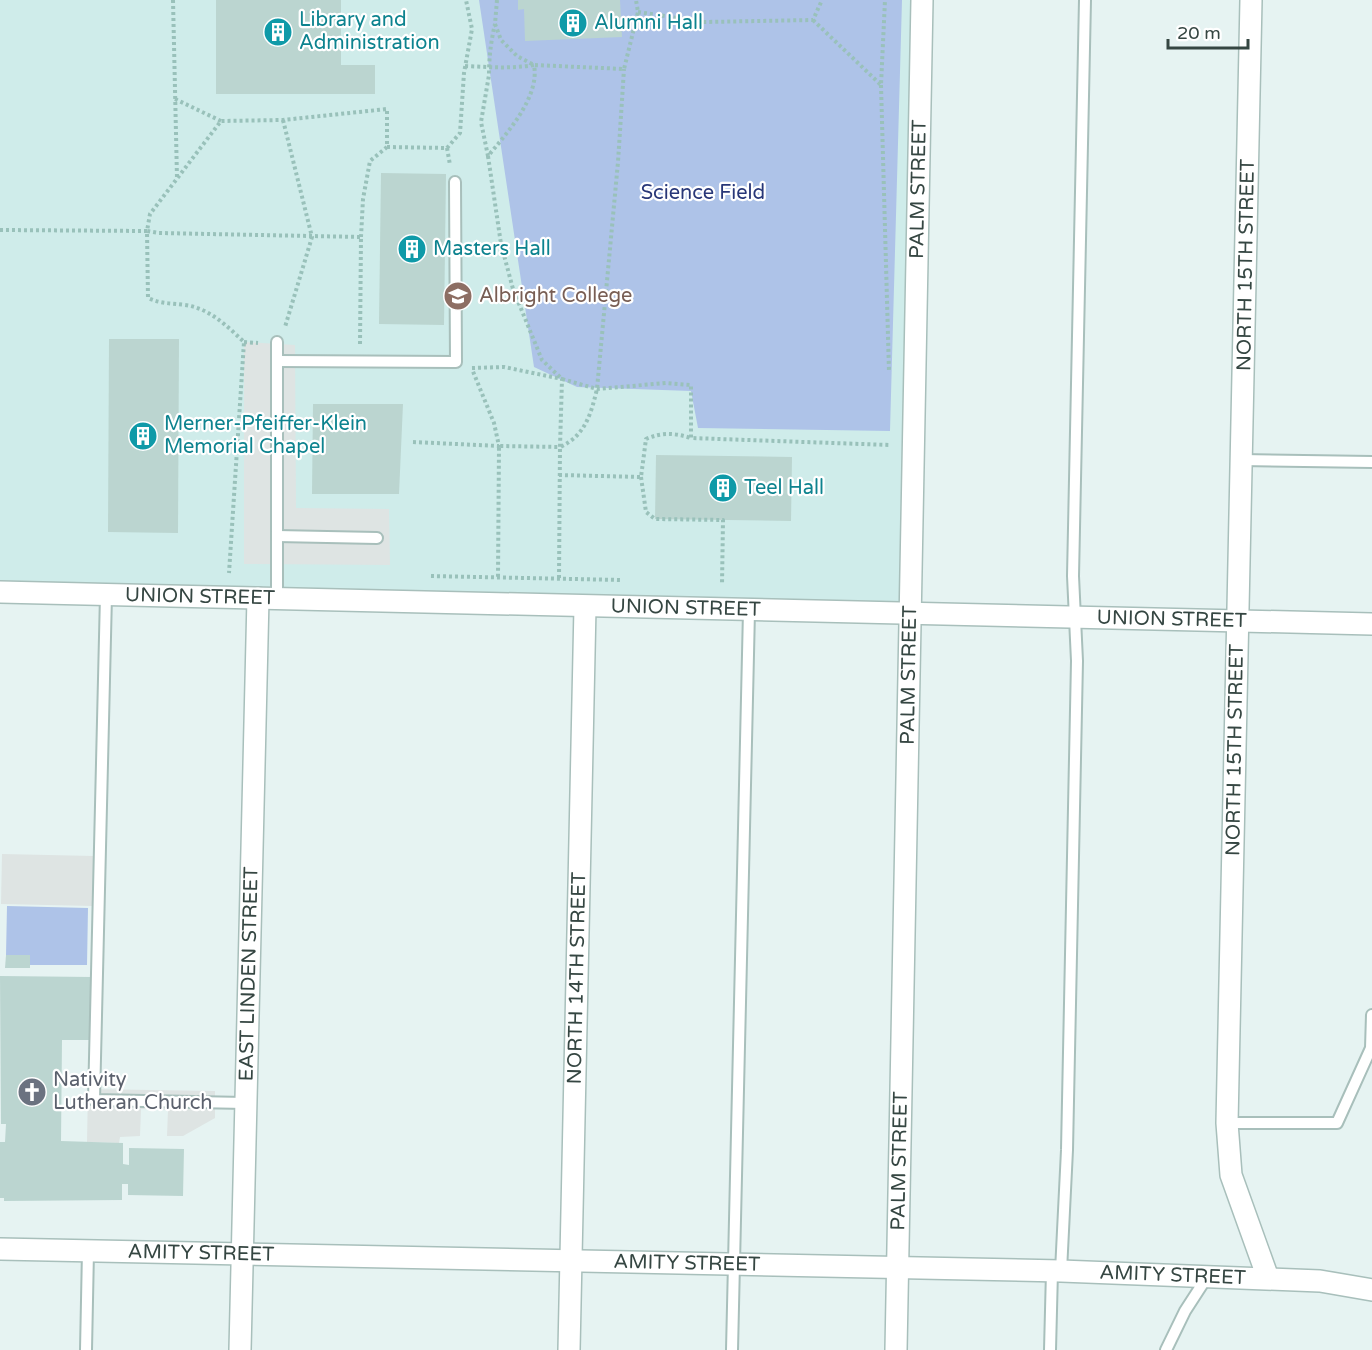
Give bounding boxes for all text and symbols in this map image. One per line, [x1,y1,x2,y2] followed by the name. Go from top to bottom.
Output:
[557,7,589,39] building icon: Alumni Hall
[299,8,440,55] place label: Library and Administration
[594,11,703,35] place label: Alumni Hall
[1168,12,1248,50] scale bar
[262,16,294,48] building icon: Library and Administration
[1177,22,1221,44] text: 20 m
[905,119,932,259] street label: PALM STREET
[1232,159,1260,371] street label: NORTH 15TH STREET
[641,181,765,205] park label: Science Field
[396,233,428,265] building icon: Masters Hall
[433,237,551,261] place label: Masters Hall
[442,280,474,312] school or university icon: Albright College
[479,284,632,308] place label: Albright College
[164,412,367,459] place label: Merner-Pfeiffer-Klein Memorial Chapel
[127,420,159,452] building icon: Merner-Pfeiffer-Klein Memorial Chapel
[707,472,739,504] building icon: Teel Hall
[744,476,824,500] place label: Teel Hall
[125,583,275,610] street label: UNION STREET
[610,594,761,622] street label: UNION STREET
[896,605,922,745] street label: PALM STREET
[1096,606,1247,633] street label: UNION STREET
[1221,644,1249,856] street label: NORTH 15TH STREET
[234,866,264,1082] street label: EAST LINDEN STREET
[563,872,591,1085] street label: NORTH 14TH STREET
[53,1068,213,1115] place label: Nativity Lutheran Church
[16,1076,48,1108] church icon: Nativity Lutheran Church
[886,1091,913,1231] street label: PALM STREET
[127,1240,275,1267] street label: AMITY STREET
[613,1250,760,1277] street label: AMITY STREET
[1099,1260,1246,1290] street label: AMITY STREET

